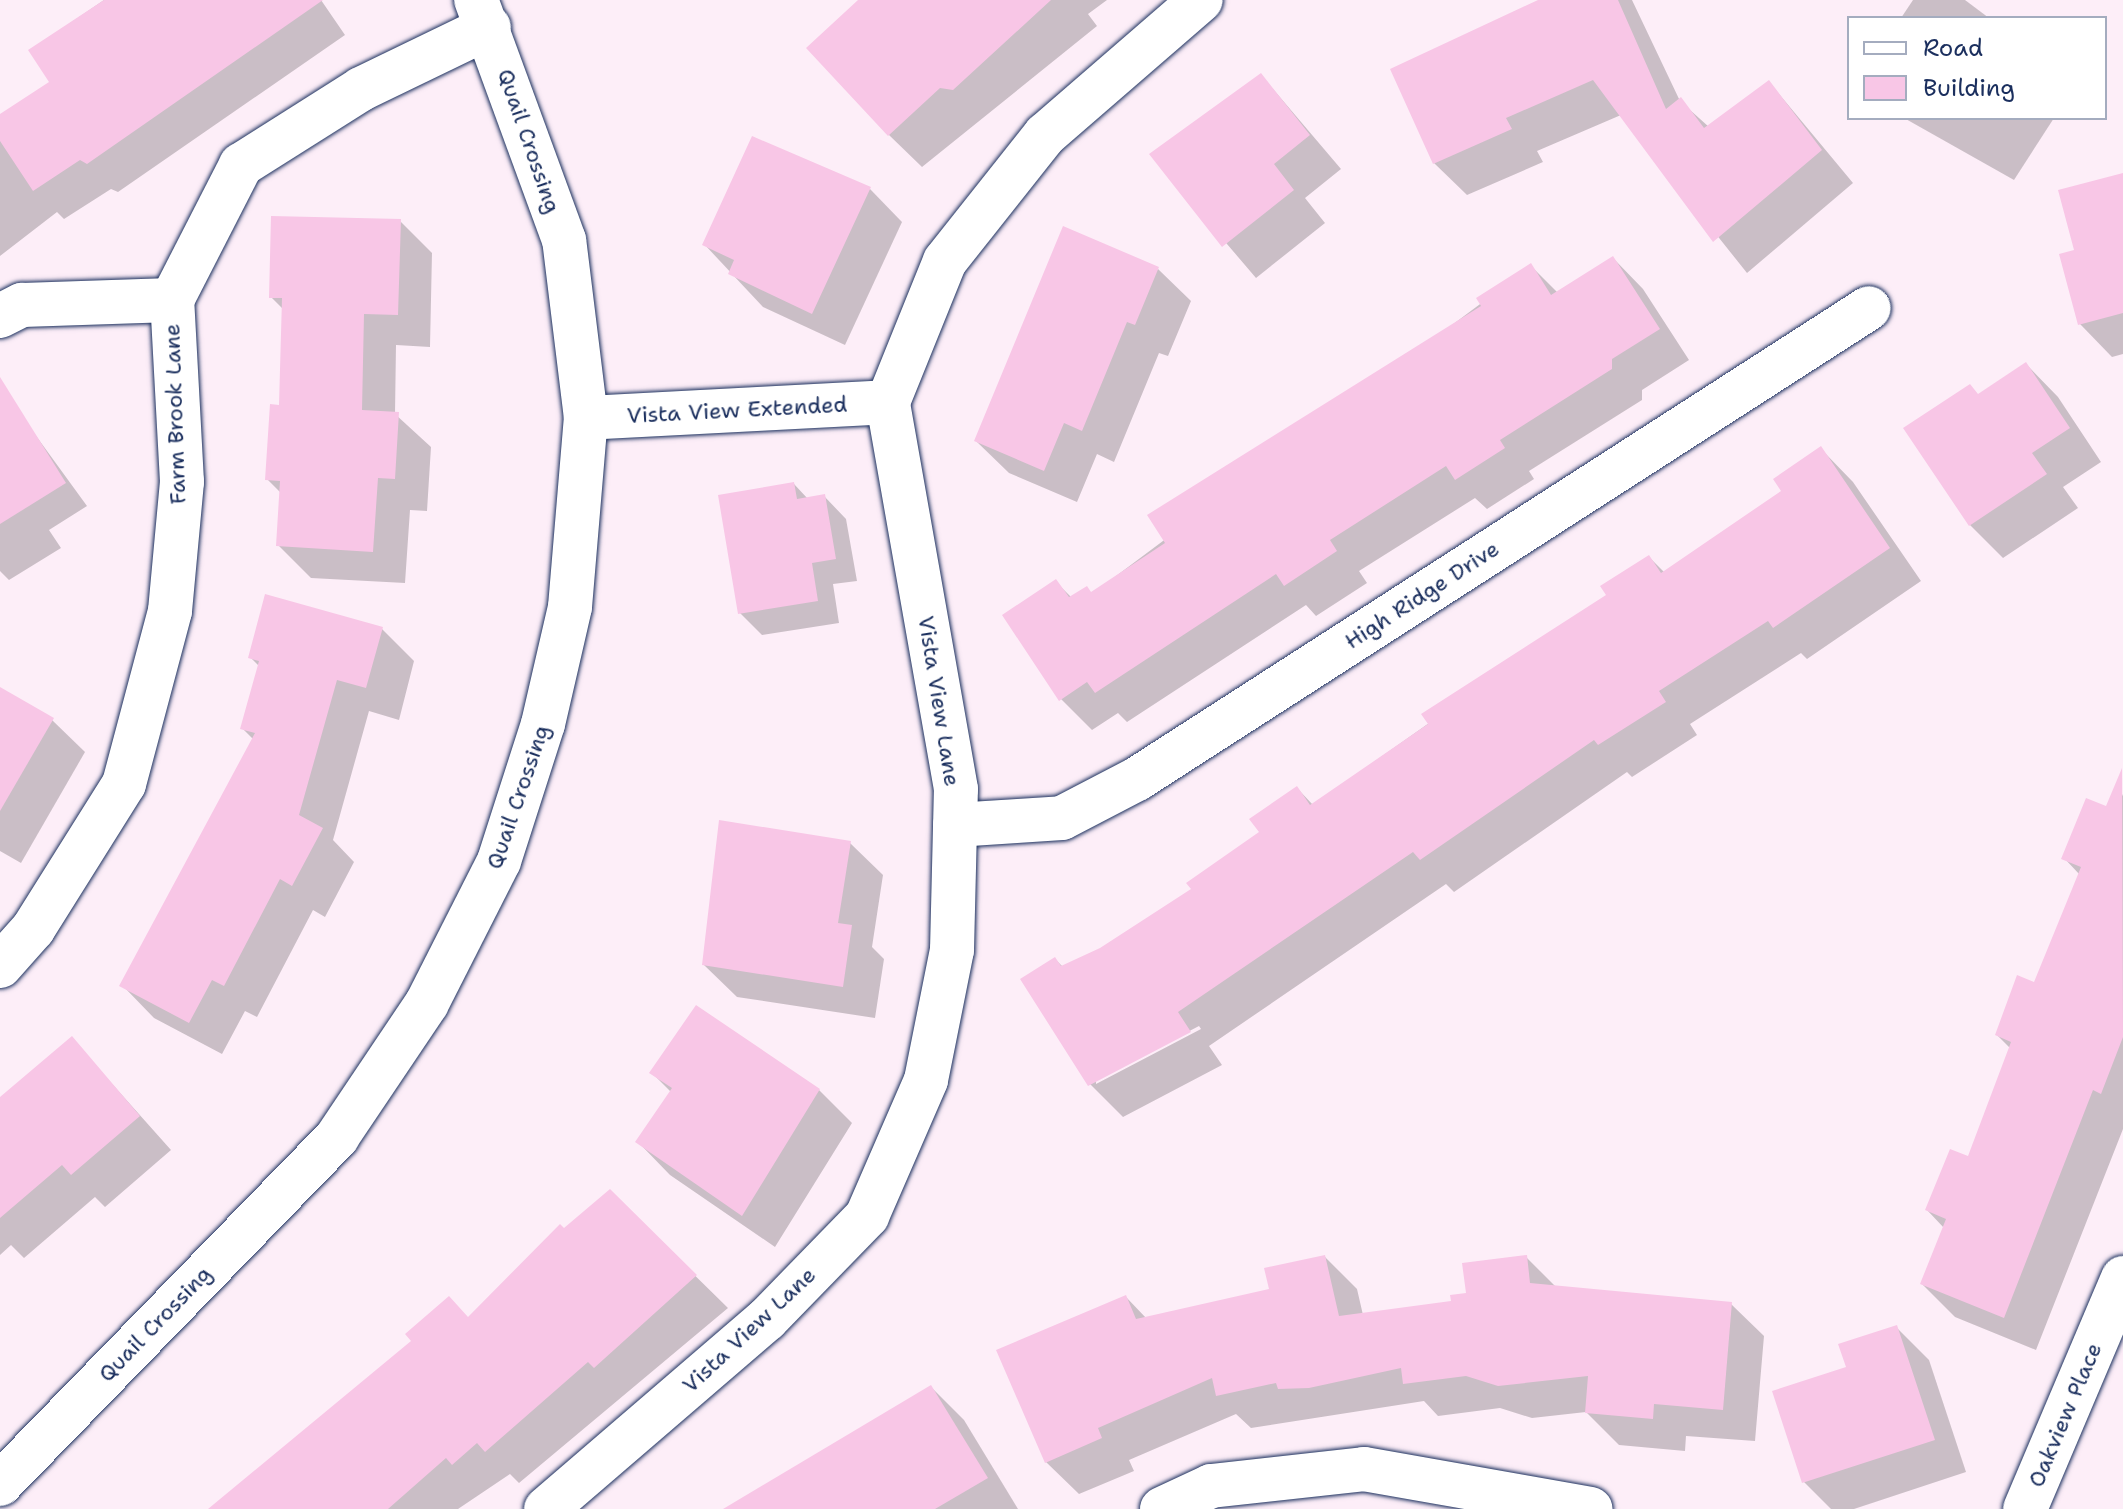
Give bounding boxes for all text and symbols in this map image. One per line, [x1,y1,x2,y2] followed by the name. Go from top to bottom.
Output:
[1847,16,2107,120] legend
[1923,32,1983,64] text: Road
[492,65,566,217] street label: Quail Crossing
[1923,72,2015,104] text: Building
[159,323,191,505] street label: Farm Brook Lane
[626,391,848,429] street label: Vista View Extended
[1340,535,1504,655] street label: High Ridge Drive
[912,614,966,788] street label: Vista View Lane
[481,721,555,873] street label: Quail Crossing
[93,1261,217,1387] street label: Quail Crossing
[677,1262,821,1398] street label: Vista View Lane
[2023,1339,2107,1491] street label: Oakview Place

